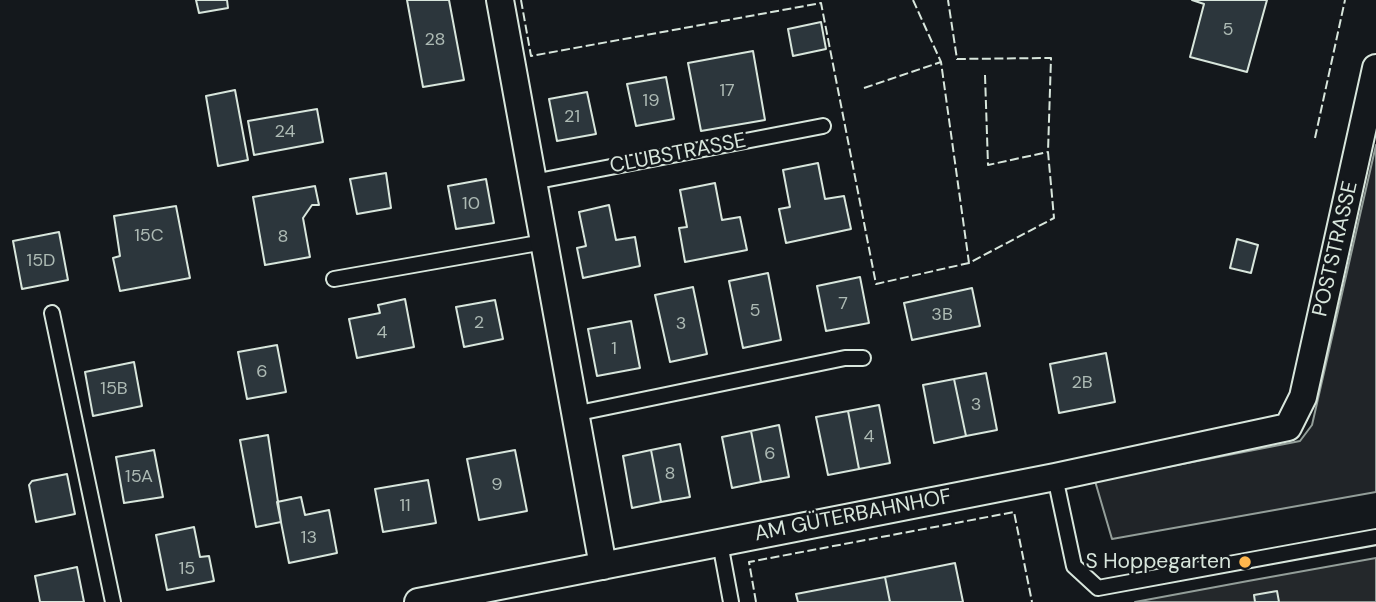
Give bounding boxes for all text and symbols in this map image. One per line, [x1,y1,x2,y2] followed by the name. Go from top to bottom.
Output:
[1223,19,1233,41] house number: 5
[424,29,446,51] house number: 28
[719,80,735,102] house number: 17
[643,90,659,112] house number: 19
[564,106,580,128] house number: 21
[275,121,295,143] house number: 24
[608,128,748,180] street label: CLUBSTRASSE
[1308,179,1364,319] street label: POSTSTRASSE
[462,193,480,215] house number: 10
[134,225,164,247] house number: 15C
[278,226,288,248] house number: 8
[27,250,55,272] house number: 15D
[838,293,848,315] house number: 7
[750,300,760,322] house number: 5
[931,304,953,326] house number: 3B
[474,312,484,334] house number: 2
[676,313,686,335] house number: 3
[377,322,387,344] house number: 4
[611,338,617,360] house number: 1
[256,361,268,383] house number: 6
[1071,372,1093,394] house number: 2B
[100,378,128,400] house number: 15B
[971,394,981,416] house number: 3
[864,426,874,448] house number: 4
[764,443,776,465] house number: 6
[665,463,675,485] house number: 8
[125,466,153,488] house number: 15A
[491,474,503,496] house number: 9
[752,485,954,547] street label: AM GÜTERBAHNHOF
[399,495,411,517] house number: 11
[301,527,317,549] house number: 13
[1085,549,1231,575] place label: S Hoppegarten
[1237,554,1253,570] marker: S Hoppegarten
[179,558,195,580] house number: 15

